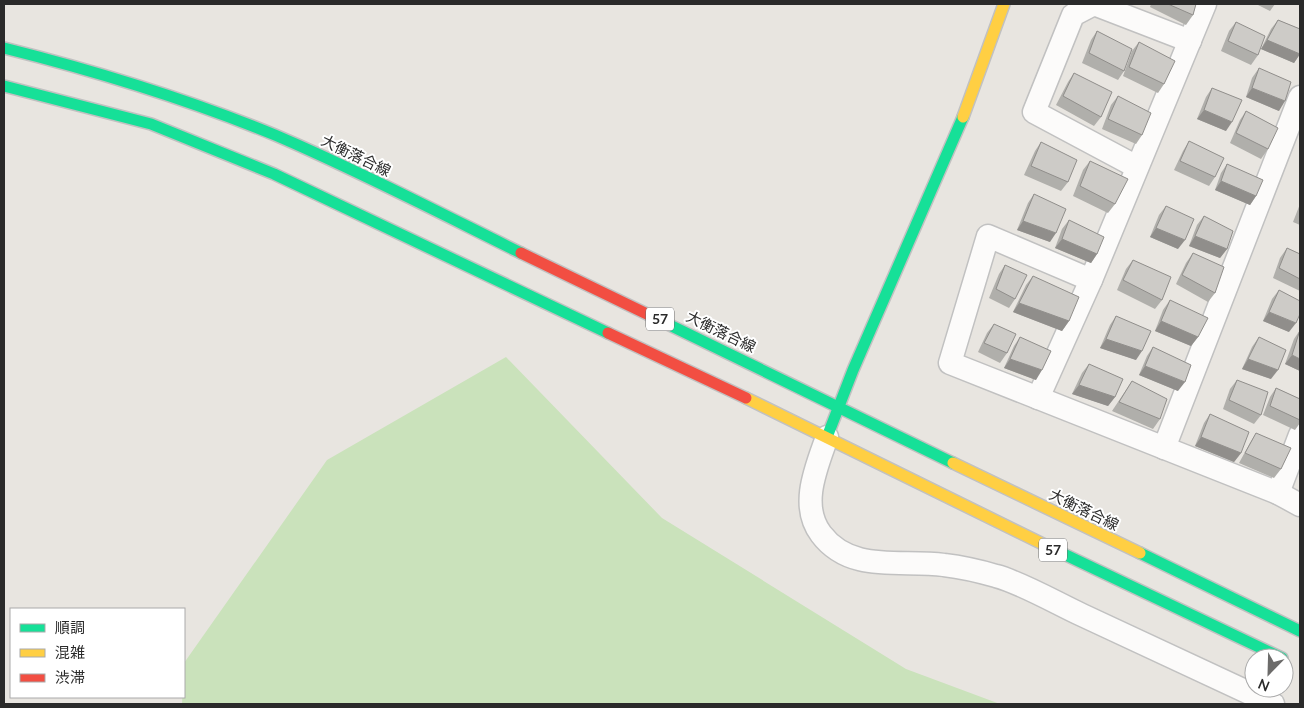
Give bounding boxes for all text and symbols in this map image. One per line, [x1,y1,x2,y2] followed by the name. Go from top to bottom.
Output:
[319,131,394,180] street label: 大衡落合線
[684,307,759,356] street label: 大衡落合線
[646,308,674,330] road number: 57
[1047,485,1122,534] street label: 大衡落合線
[1039,538,1067,562] road number: 57
[10,608,185,698] legend
[55,618,85,636] text: 順調
[55,643,85,661] text: 混雑
[1244,648,1294,698] north arrow
[55,668,85,686] text: 渋滞
[1255,675,1272,695] text: N

